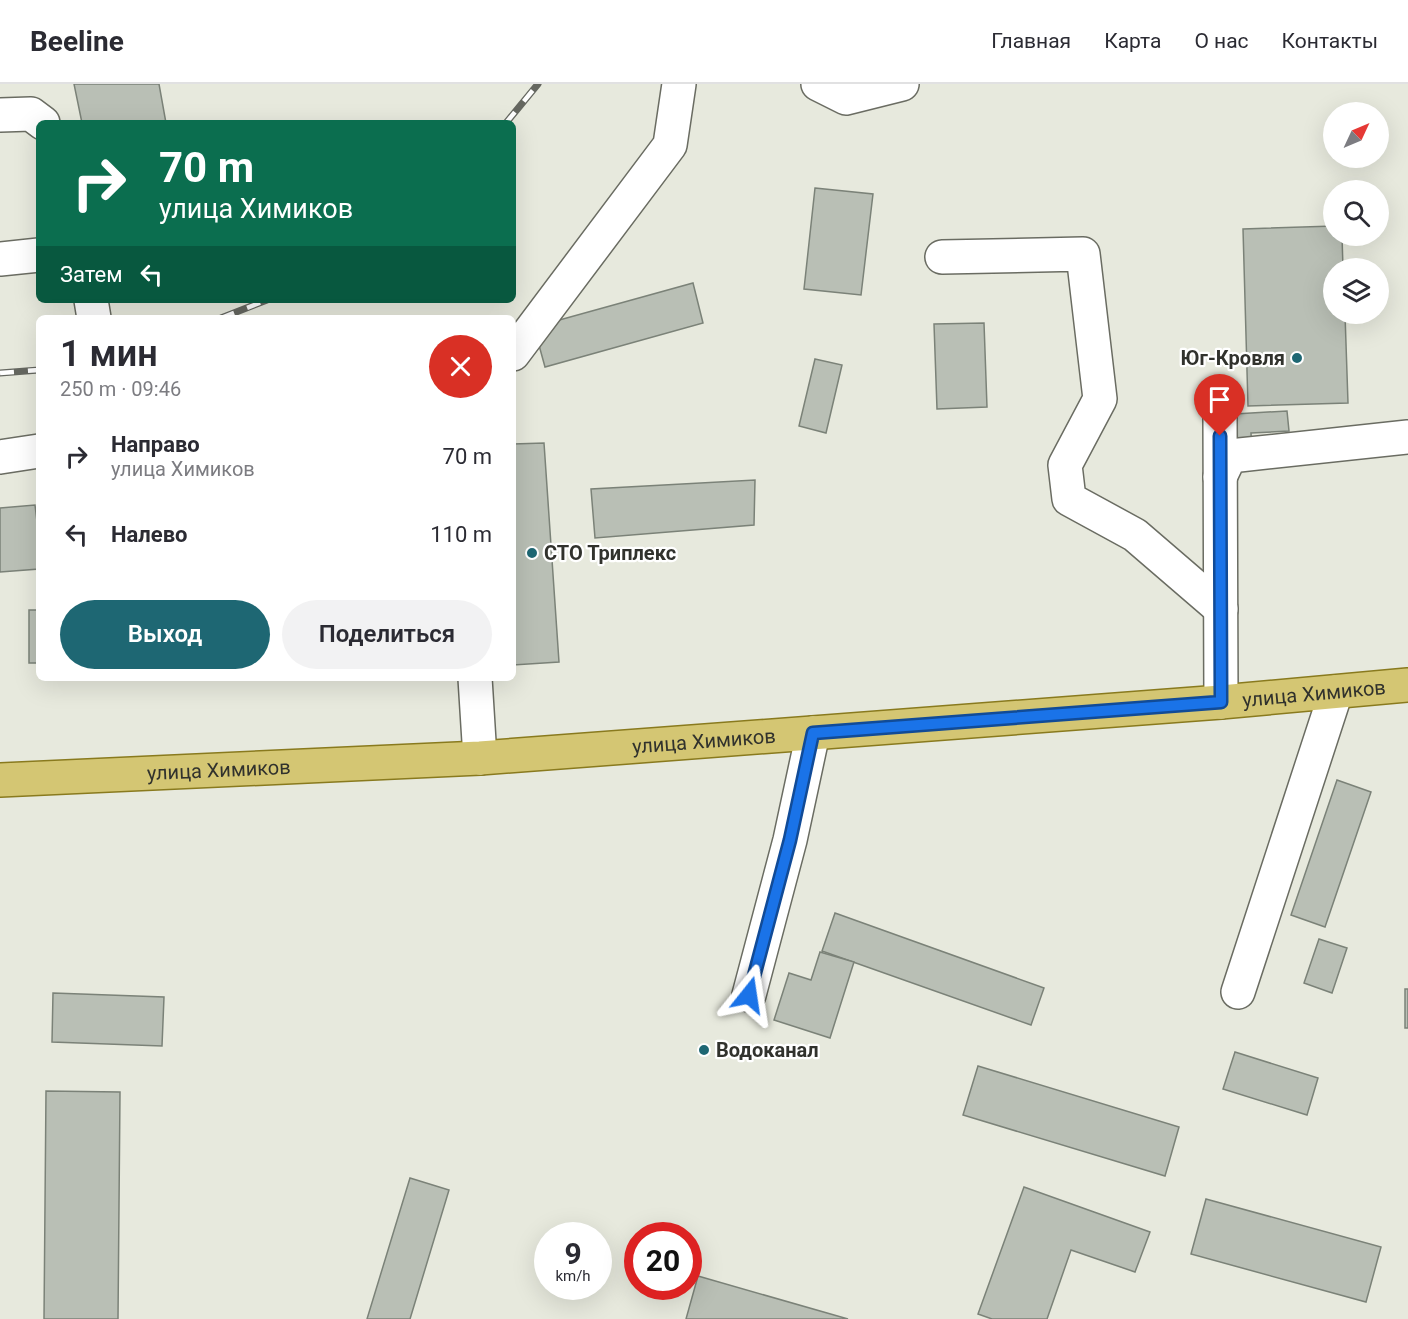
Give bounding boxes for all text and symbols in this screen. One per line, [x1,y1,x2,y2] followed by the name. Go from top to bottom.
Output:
[30,25,124,58] text: Beeline
[991,29,1071,53] text: Главная
[1104,29,1161,53] text: Карта
[1194,29,1249,53] text: О нас
[1282,29,1378,53] text: Контакты
[1323,102,1389,168] north arrow
[1323,102,1389,324] map controls
[159,143,254,192] text: 70 m
[60,144,138,222] icon: right
[1323,180,1389,246] button: search
[159,193,353,225] text: улица Химиков
[135,258,168,291] icon: left
[1323,258,1389,324] button: layers
[60,262,123,287] text: Затем
[60,333,158,375] text: 1 мин
[429,335,492,398] button: close
[1181,346,1285,370] place label: Юг-Кровля
[1290,351,1304,365] marker: Юг-Кровля
[1194,374,1245,436] pin
[60,377,181,401] text: 250 m · 09:46
[1203,383,1236,416] icon: arrive
[111,432,200,457] text: Направо
[60,440,93,473] icon: right
[443,444,492,469] text: 70 m
[111,457,255,481] text: улица Химиков
[60,518,93,551] icon: left
[111,522,188,547] text: Налево
[430,522,492,547] text: 110 m
[544,541,676,565] place label: СТО Триплекс
[525,546,539,560] marker: СТО Триплекс
[60,600,270,669] button: Выход
[282,600,492,669] button: Поделиться
[1241,675,1387,712] street label: улица Химиков
[631,724,776,758] street label: улица Химиков
[146,755,291,785] street label: улица Химиков
[717,963,781,1027] position arrow
[716,1038,819,1062] place label: Водоканал
[697,1043,711,1057] marker: Водоканал
[624,1222,702,1300] speed limit sign: 20
[564,1236,582,1271] text: 9
[555,1267,591,1285] text: km/h

